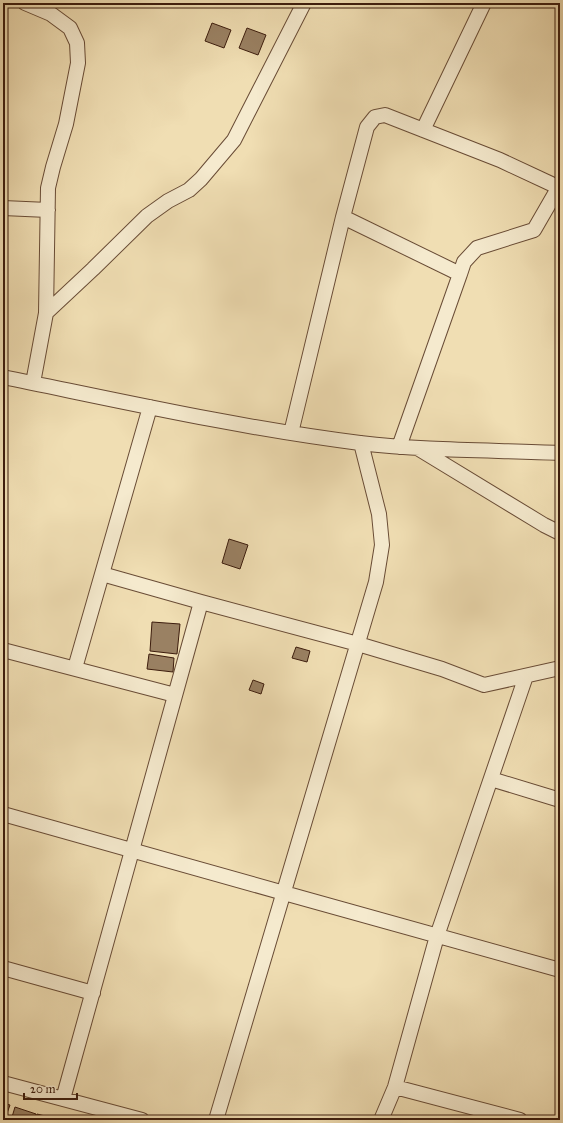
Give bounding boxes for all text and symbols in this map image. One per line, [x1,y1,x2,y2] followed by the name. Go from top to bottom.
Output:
[24,1075,77,1101] scale bar
[30,1082,56,1096] text: 20 m

